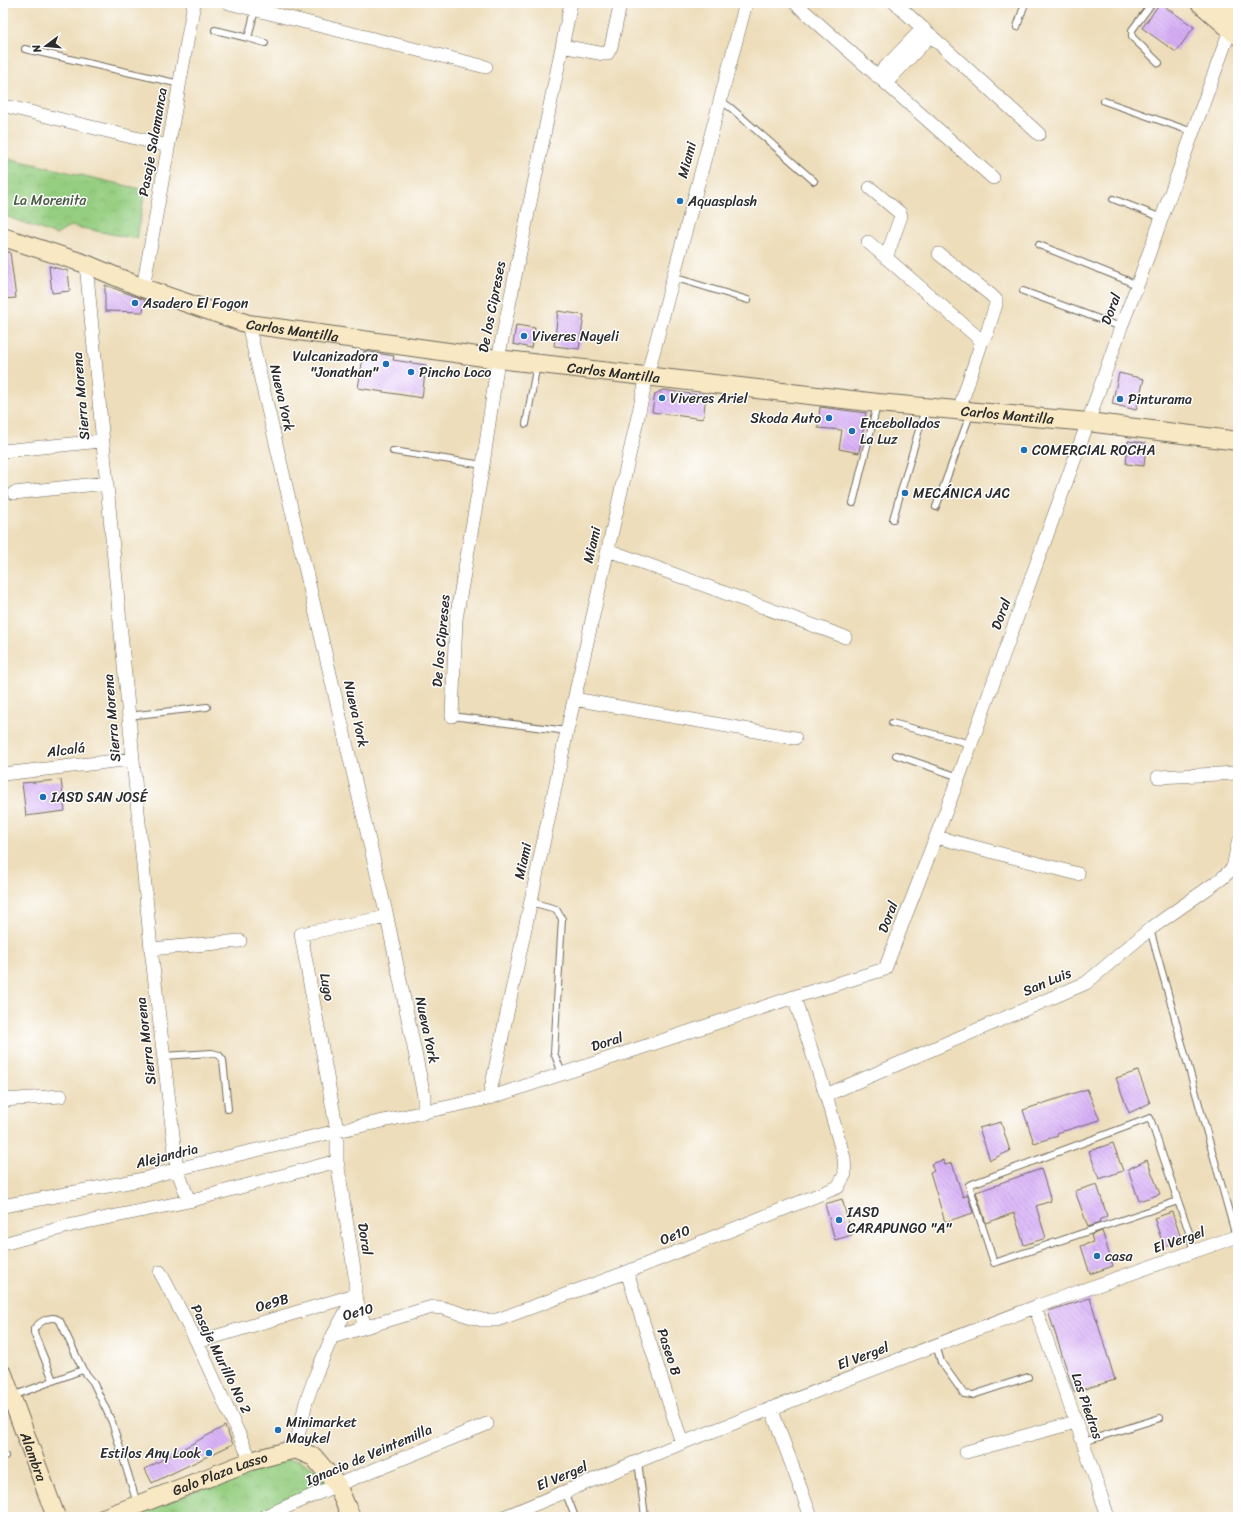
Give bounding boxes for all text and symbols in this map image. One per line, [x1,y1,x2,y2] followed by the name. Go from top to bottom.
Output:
[26,26,66,66] north arrow
[27,42,47,56] text: N
[131,86,175,198] street label: Pasaje Salamanca
[670,138,704,181] street label: Miami
[14,188,87,213] park label: La Morenita
[687,189,757,214] place label: Aquasplash
[675,196,685,206] marker: Aquasplash
[471,259,513,355] street label: De los Cipreses
[1094,289,1129,329] street label: Doral
[142,291,249,316] place label: Asadero El Fogon
[130,298,140,308] marker: Asadero El Fogon
[245,311,341,349] street label: Carlos Mantilla
[532,324,620,349] place label: Viveres Nayeli
[519,331,529,341] marker: Viveres Nayeli
[293,344,379,385] place label: Vulcanizadora "Jonathan"
[65,351,97,441] street label: Sierra Morena
[566,355,662,390] street label: Carlos Mantilla
[381,359,391,369] marker: Vulcanizadora "Jonathan"
[419,360,491,385] place label: Pincho Loco
[262,362,302,434] street label: Nueva York
[406,367,416,377] marker: Pincho Loco
[670,386,749,411] place label: Viveres Ariel
[1128,387,1192,412] place label: Pinturama
[657,393,667,403] marker: Viveres Ariel
[1115,394,1125,404] marker: Pinturama
[960,398,1056,431] street label: Carlos Mantilla
[750,406,821,431] place label: Skoda Auto
[860,411,941,452] place label: Encebollados La Luz
[824,413,834,423] marker: Skoda Auto
[847,426,857,436] marker: Encebollados La Luz
[1032,438,1155,463] place label: COMERCIAL ROCHA
[1019,445,1029,455] marker: COMERCIAL ROCHA
[913,481,1010,506] place label: MECÁNICA JAC
[900,488,910,498] marker: MECÁNICA JAC
[576,523,609,566] street label: Miami
[425,593,458,688] street label: De los Cipreses
[984,594,1019,633] street label: Doral
[96,673,128,763] street label: Sierra Morena
[336,678,376,750] street label: Nueva York
[45,735,86,765] street label: Alcalá
[50,785,148,810] place label: IASD SAN JOSÉ
[38,792,48,802] marker: IASD SAN JOSÉ
[507,839,539,882] street label: Miami
[871,897,906,937] street label: Doral
[1019,960,1076,1004] street label: San Luis
[312,971,342,1003] street label: Lugo
[408,994,446,1066] street label: Nueva York
[128,996,164,1086] street label: Sierra Morena
[588,1025,627,1059] street label: Doral
[132,1136,201,1176] street label: Alejandria
[846,1200,952,1241] place label: IASD CARAPUNGO "A"
[834,1215,844,1225] marker: IASD CARAPUNGO "A"
[656,1218,694,1252] street label: Oe10
[1149,1219,1209,1261] street label: El Vergel
[350,1221,380,1258] street label: Doral
[1105,1244,1133,1269] place label: casa
[1092,1251,1102,1261] marker: casa
[252,1286,292,1320] street label: Oe9B
[340,1296,377,1328] street label: Oe10
[184,1300,258,1418] street label: Pasaje Murillo No 2
[650,1325,688,1379] street label: Paseo B
[833,1334,894,1377] street label: El Vergel
[1064,1369,1110,1443] street label: Las Piedras
[286,1410,357,1451] place label: Minimarket Maykel
[301,1417,436,1493] street label: Ignacio de Veintemilla
[273,1425,283,1435] marker: Minimarket Maykel
[13,1427,55,1486] street label: Alambra
[100,1441,202,1466] place label: Estilos Any Look
[168,1445,271,1503] street label: Galo Plaza Lasso
[204,1448,214,1458] marker: Estilos Any Look
[532,1454,593,1498] street label: El Vergel

